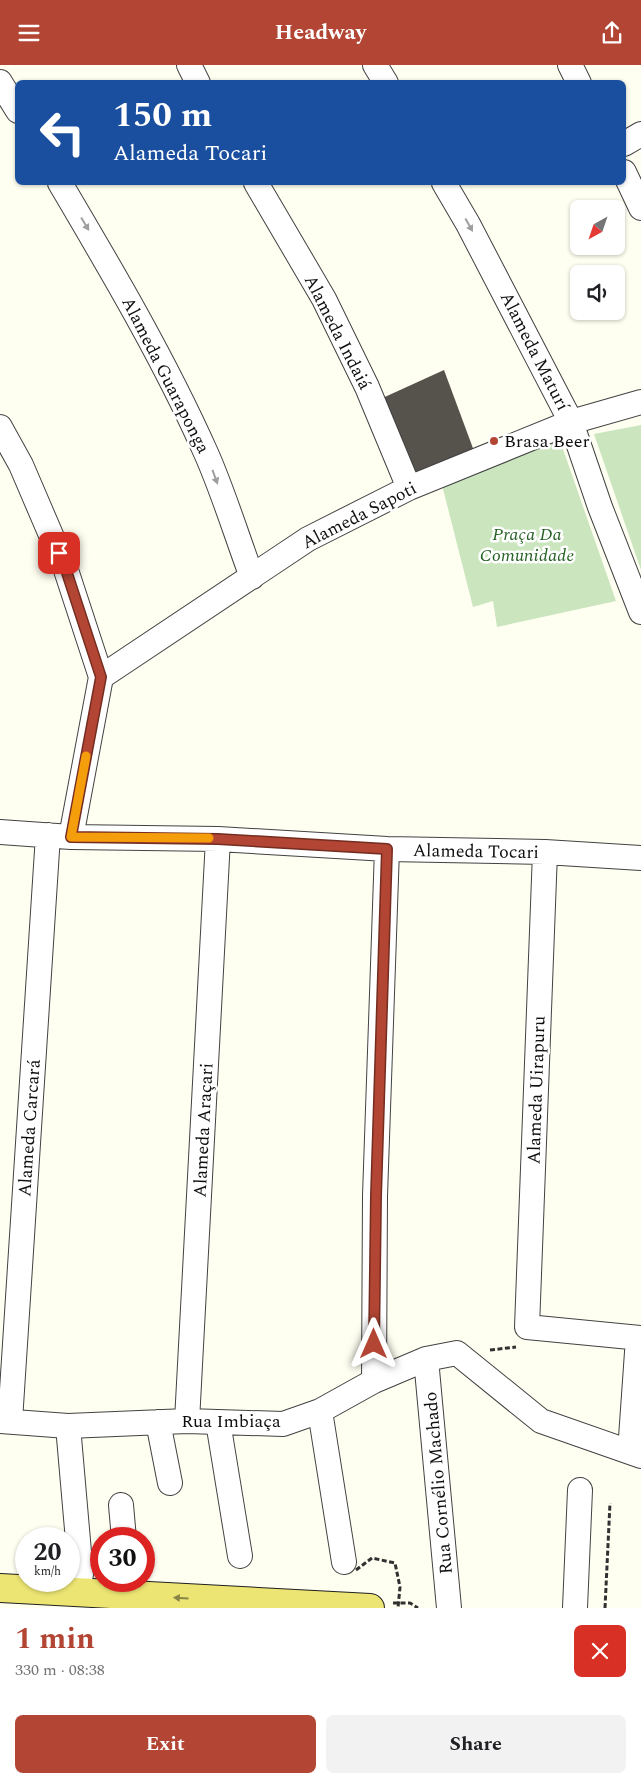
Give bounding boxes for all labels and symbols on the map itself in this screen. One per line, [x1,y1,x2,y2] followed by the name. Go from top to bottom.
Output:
[570,200,625,255] north arrow
[80,218,89,231] one-way arrow
[464,218,473,231] one-way arrow
[297,270,378,395] street label: Alameda Indaiá
[493,287,577,417] street label: Alameda Maturí
[114,292,217,458] street label: Alameda Guaraponga
[504,428,590,455] place label: Brasa Beer
[488,435,500,447] marker: Brasa Beer
[212,470,219,485] one-way arrow
[297,475,421,556] street label: Alameda Sapoti
[480,521,574,569] park label: Praça Da Comunidade
[38,532,80,574] pin
[413,837,539,866] street label: Alameda Tocari
[520,1015,553,1165] street label: Alameda Uirapuru
[11,1058,48,1198] street label: Alameda Carcará
[186,1062,221,1198] street label: Alameda Araçari
[347,1317,399,1369] position arrow
[417,1391,460,1575] street label: Rua Cornélio Machado
[181,1408,281,1435] street label: Rua Imbiaça
[90,1527,155,1592] speed limit sign: 30
[173,1593,189,1601] one-way arrow

